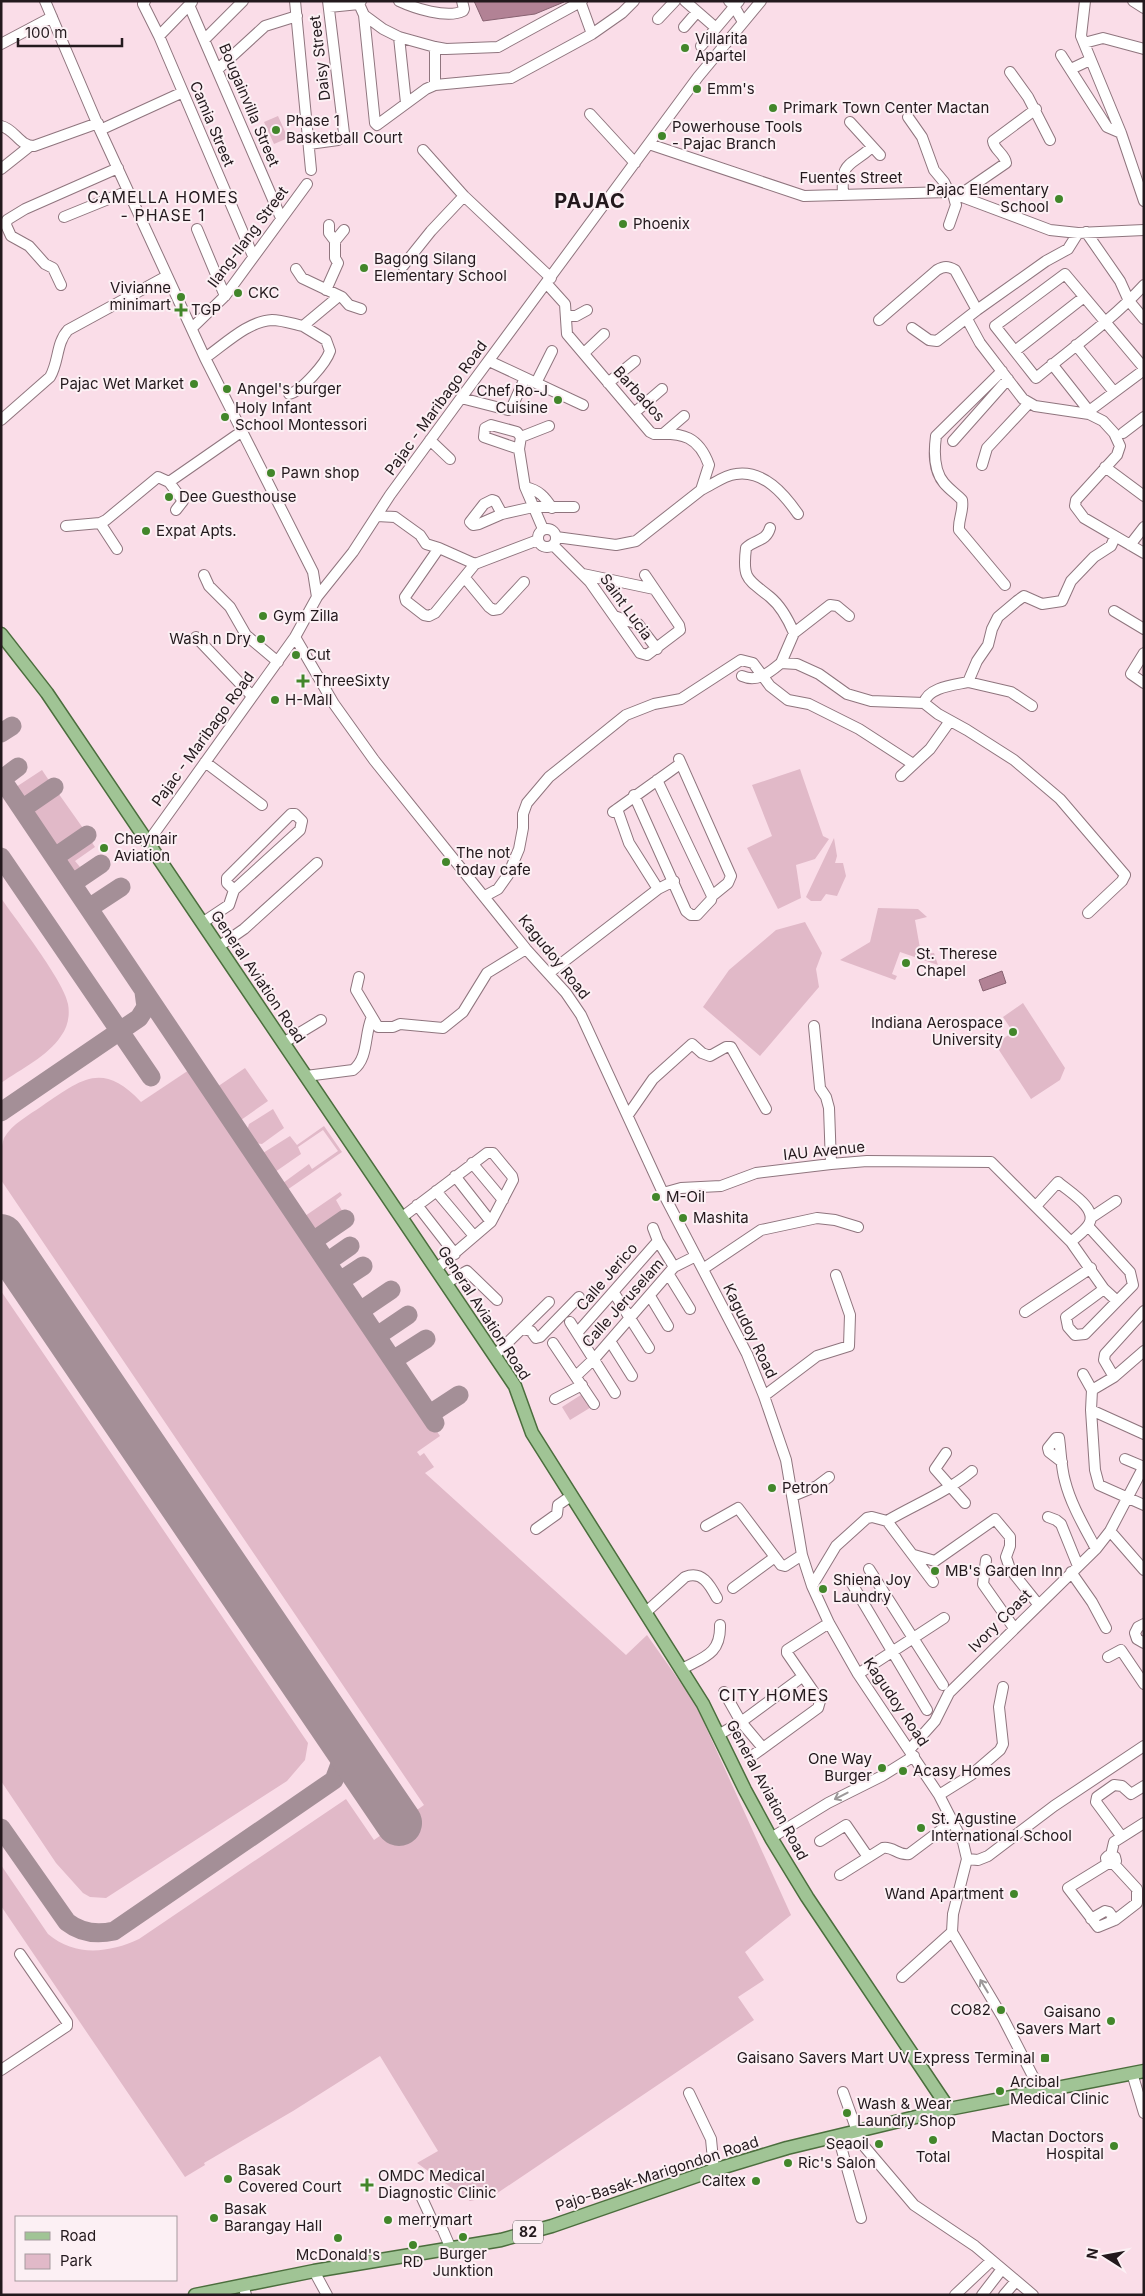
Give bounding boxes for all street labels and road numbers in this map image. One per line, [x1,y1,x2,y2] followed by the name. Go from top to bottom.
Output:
[305,14,334,102] street label: Daisy Street
[215,40,284,169] street label: Bougainvilla Street
[186,78,239,170] street label: Camia Street
[800,168,902,187] street label: Fuentes Street
[203,182,292,291] street label: Ilang-Ilang Street
[380,337,491,479] street label: Pajac - Maribago Road
[610,362,669,425] street label: Barbados
[596,570,657,644] street label: Saint Lucia
[147,668,258,810] street label: Pajac - Maribago Road
[207,907,310,1047] street label: General Aviation Road
[515,911,594,1003] street label: Kagudoy Road
[782,1137,866,1164] street label: IAU Avenue
[572,1239,641,1315] street label: Calle Jerico
[434,1242,535,1383] street label: General Aviation Road
[578,1254,668,1351] street label: Calle Jeruselam
[719,1280,782,1381] street label: Kagudoy Road
[964,1585,1035,1656] street label: Ivory Coast
[860,1654,933,1750] street label: Kagudoy Road
[722,1716,812,1863] street label: General Aviation Road
[553,2132,761,2215] street label: Pajo-Basak-Marigondon Road
[513,2220,543,2244] road number: 82

